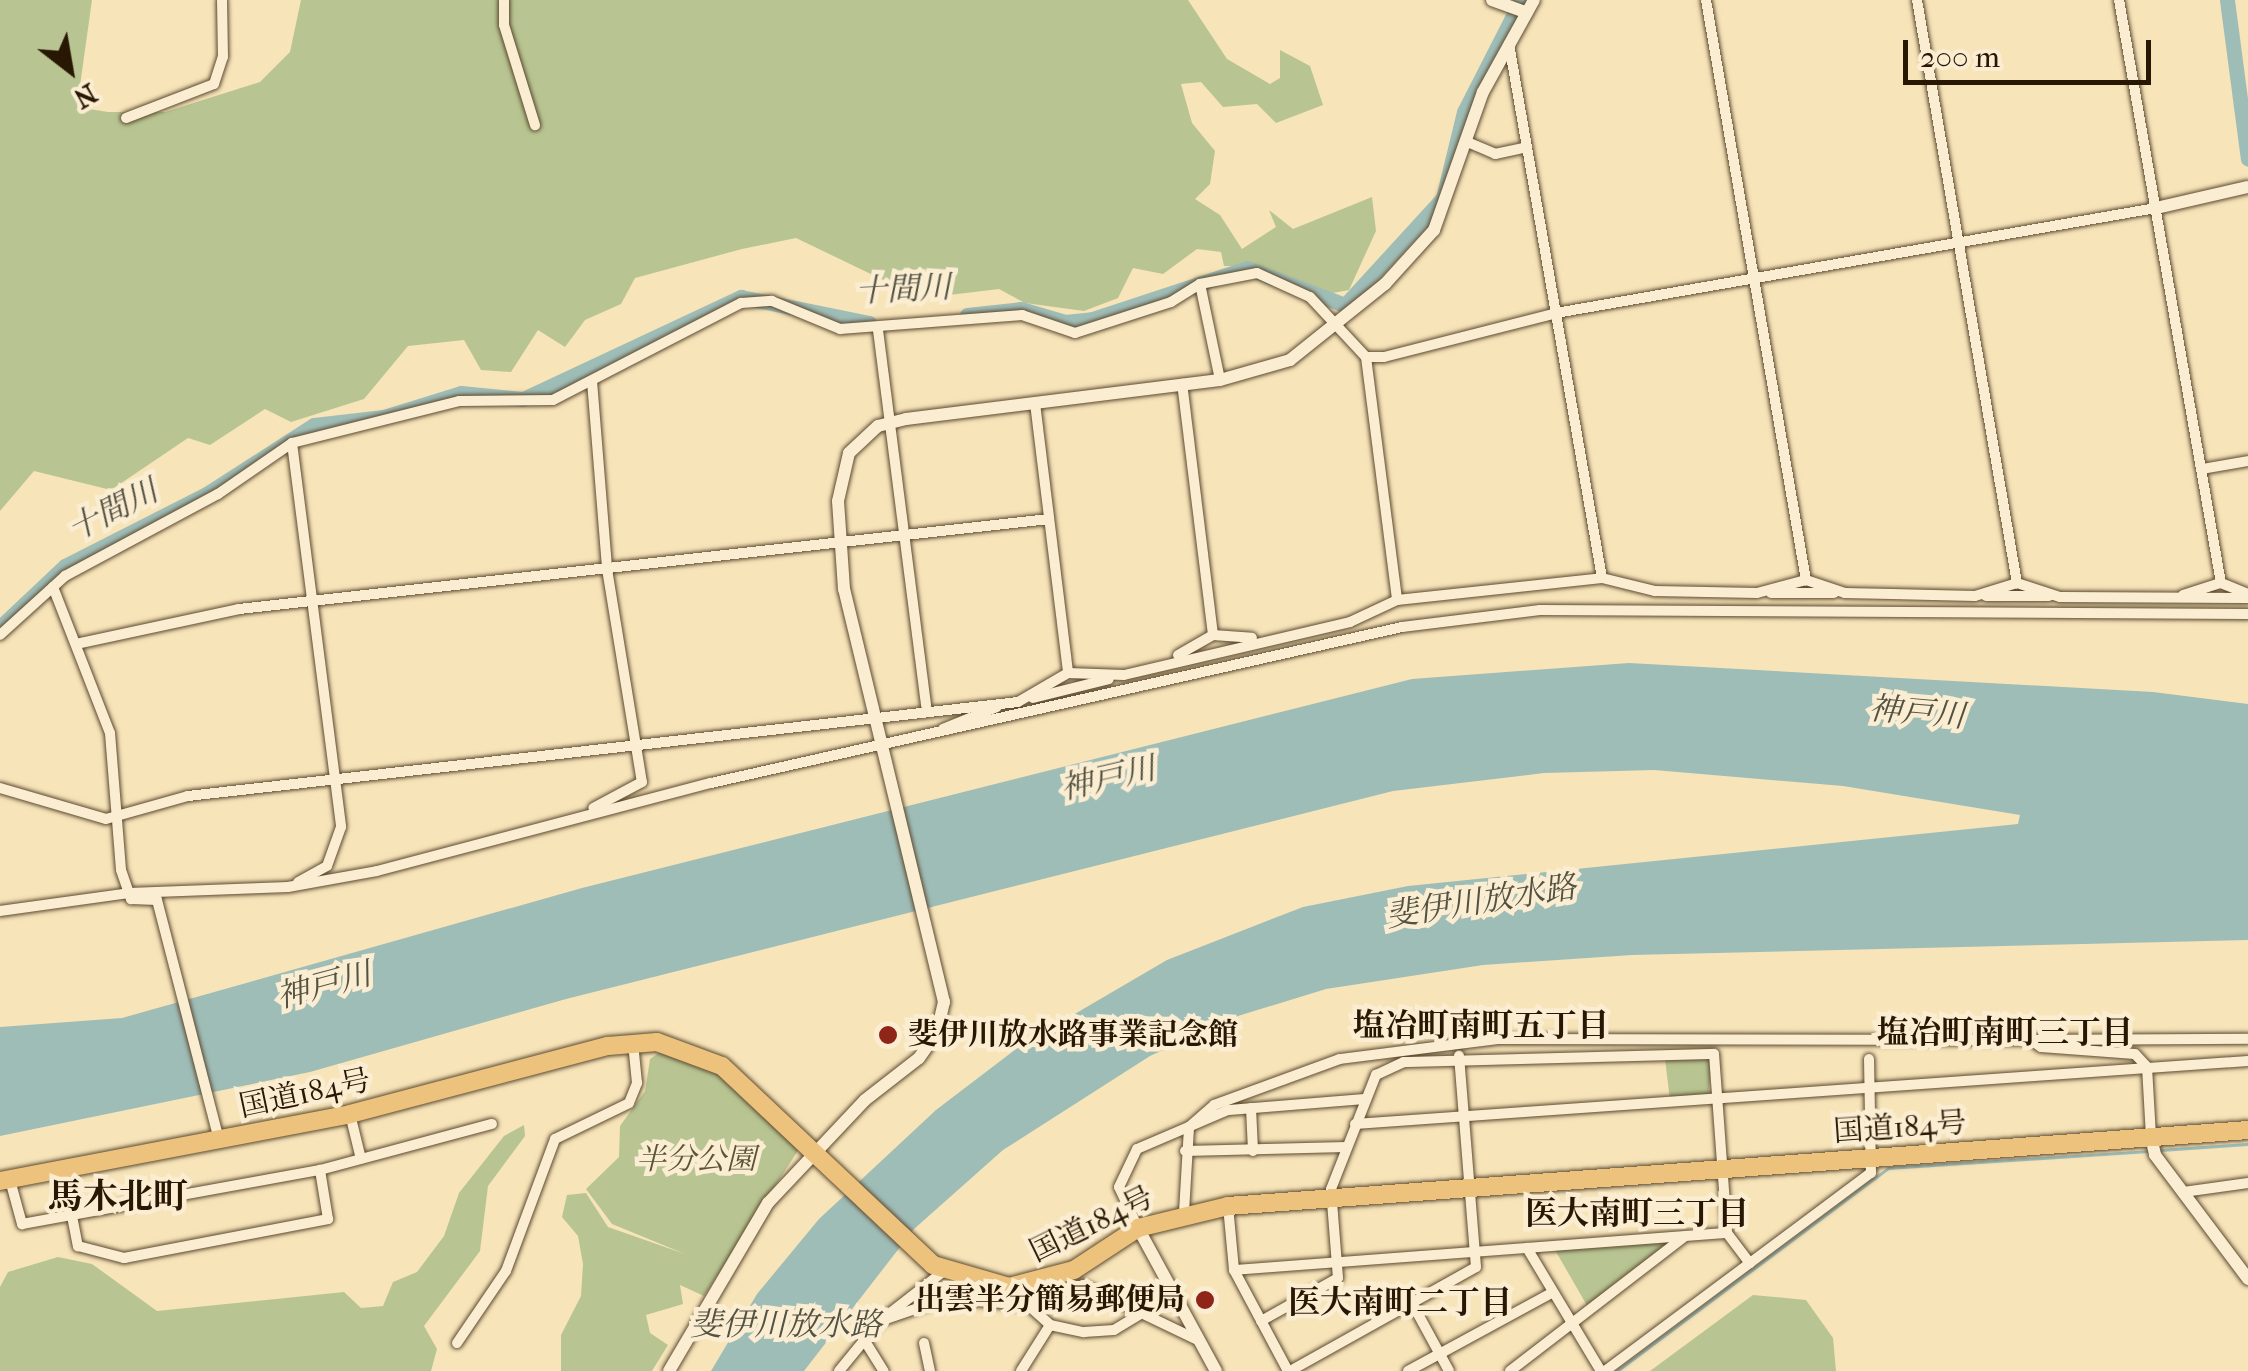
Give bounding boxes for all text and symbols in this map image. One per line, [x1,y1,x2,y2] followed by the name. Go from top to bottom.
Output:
[20,20,120,120] north arrow
[1908,20,2156,82] scale bar
[1920,40,2000,75] text: 200 m
[68,77,103,116] text: N
[854,268,952,312] water label: 十間川
[62,472,164,550] water label: 十間川
[1868,690,1966,736] water label: 神戸川
[1057,749,1159,809] water label: 神戸川
[1383,868,1579,936] water label: 斐伊川放水路
[273,955,375,1017] water label: 神戸川
[1353,1007,1609,1045] district label: 塩冶町南町五丁目
[1877,1014,2133,1052] district label: 塩冶町南町三丁目
[908,1017,1238,1053] place label: 斐伊川放水路事業記念館
[877,1024,899,1046] marker: 斐伊川放水路事業記念館
[236,1063,374,1125] street label: 国道184号
[1832,1105,1968,1151] street label: 国道184号
[636,1142,756,1178] park label: 半分公園
[48,1176,188,1218] district label: 馬木北町
[1024,1180,1160,1270] street label: 国道184号
[1525,1195,1749,1233] district label: 医大南町三丁目
[915,1282,1185,1318] place label: 出雲半分簡易郵便局
[1288,1284,1512,1322] district label: 医大南町二丁目
[1194,1289,1216,1311] marker: 出雲半分簡易郵便局
[690,1306,882,1344] water label: 斐伊川放水路

